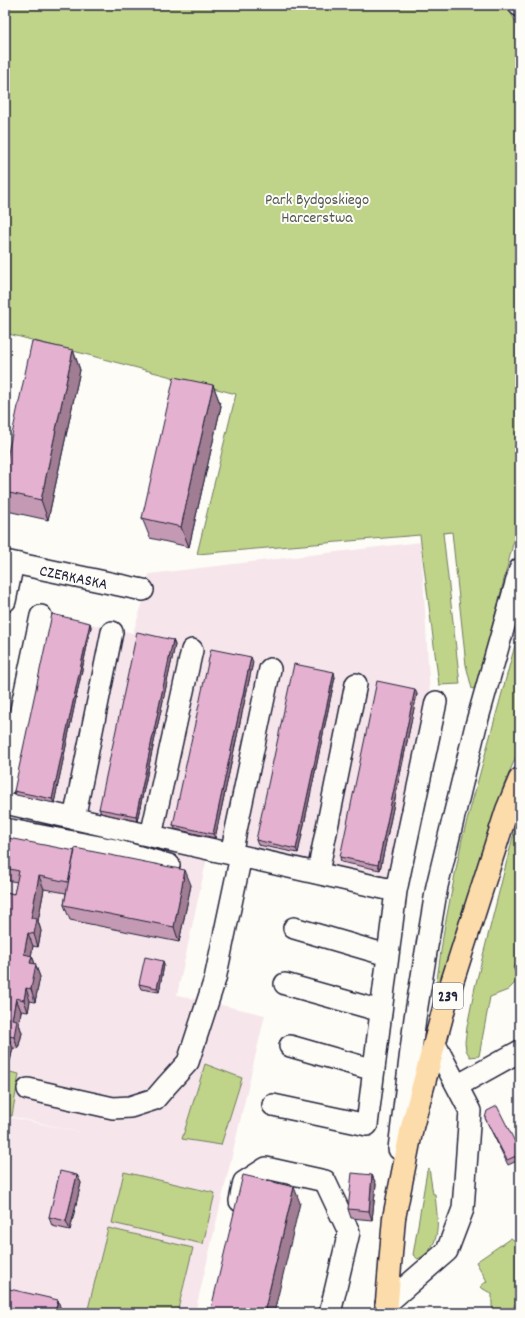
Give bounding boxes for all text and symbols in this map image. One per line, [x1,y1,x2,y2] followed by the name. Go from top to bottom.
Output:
[265,189,369,230] park label: Park Bydgoskiego Harcerstwa
[37,560,110,597] street label: CZERKASKA
[433,983,463,1009] road number: 239

